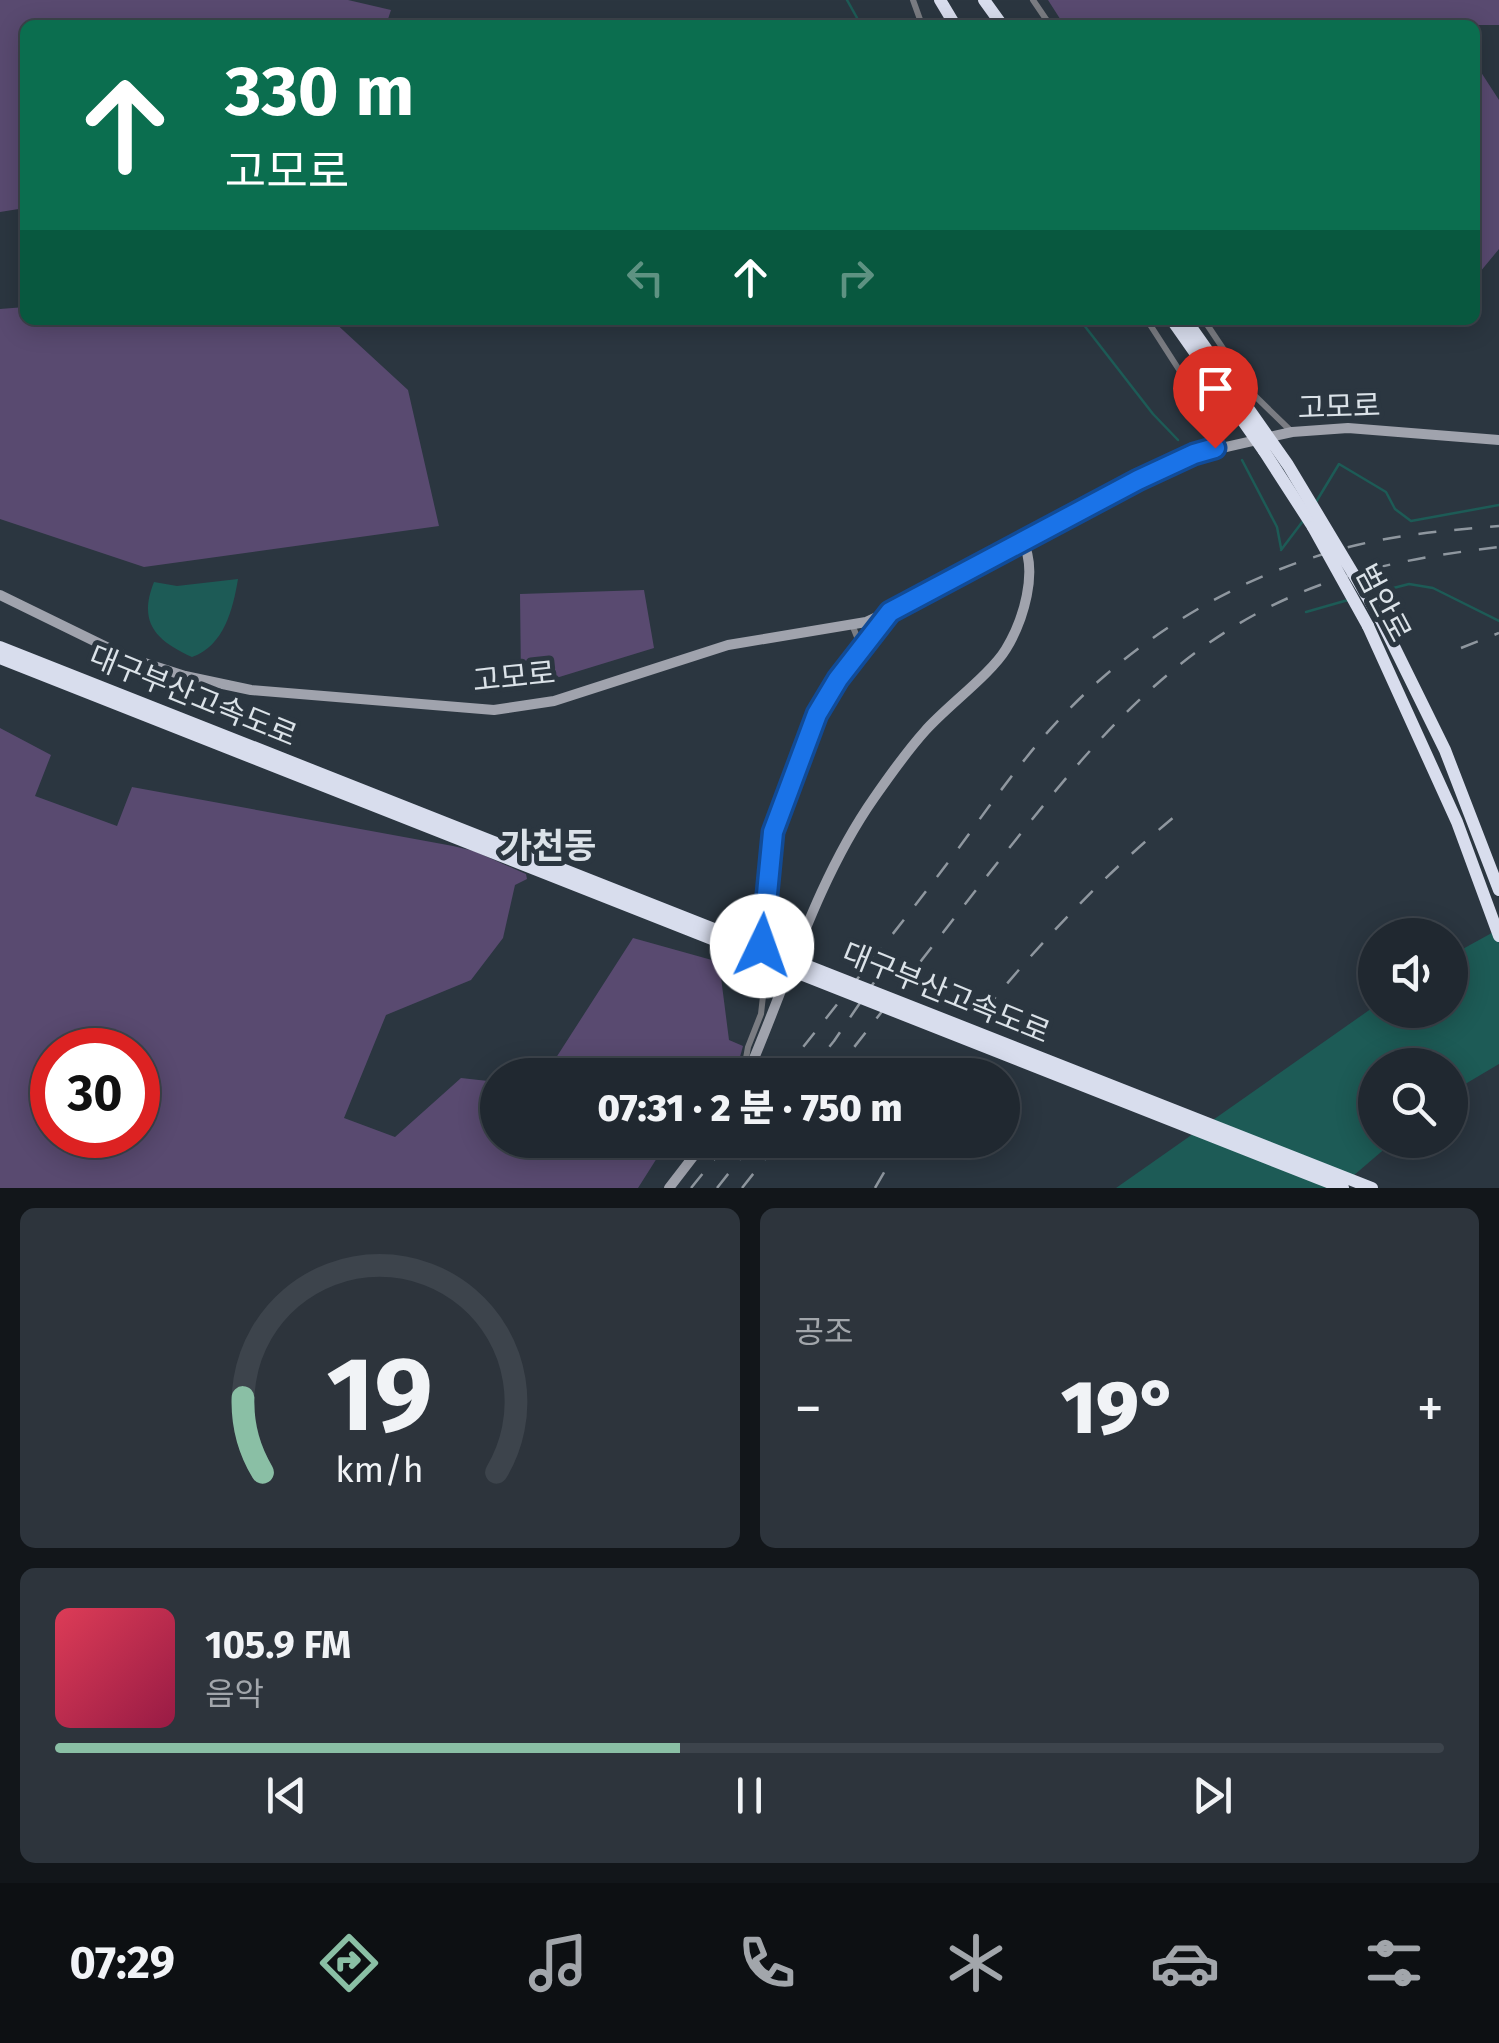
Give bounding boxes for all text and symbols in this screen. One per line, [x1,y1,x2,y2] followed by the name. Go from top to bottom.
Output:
[225,50,415,134] text: 330 m
[60,60,190,190] icon: ahead
[225,145,349,199] text: 고모로
[618,250,673,305] icon: left
[723,250,778,305] icon: ahead
[828,250,883,305] icon: right
[1173,346,1258,449] pin
[1188,361,1243,416] icon: arrive
[1297,388,1381,426] street label: 고모로
[1348,558,1418,648] street label: 범안로
[84,638,302,754] street label: 대구부산고속도로
[471,655,557,699] street label: 고모로
[500,825,596,867] district label: 가천동
[710,894,814,998] position arrow
[1358,918,1468,1158] map controls
[1358,918,1468,1028] button: sound
[837,935,1055,1051] street label: 대구부산고속도로
[30,1028,160,1158] speed limit sign: 30
[1358,1048,1468,1158] button: search
[598,1085,902,1131] text: 07:31 · 2 분 · 750 m
[795,1313,853,1351] text: 공조
[327,1333,433,1458] text: 19
[1061,1363,1178,1453] text: 19°
[795,1376,822,1442] text: −
[1417,1376,1444,1442] text: +
[336,1449,424,1491] text: km/h
[205,1622,351,1668] text: 105.9 FM
[205,1675,264,1713] text: 음악
[259,1768,314,1823] icon: previous
[722,1768,777,1823] icon: pause
[1185,1768,1240,1823] icon: next
[314,1928,384,1998] icon: directions
[523,1928,593,1998] icon: music
[732,1928,802,1998] icon: phone
[941,1928,1011,1998] icon: climate
[1150,1928,1220,1998] icon: car
[1359,1928,1429,1998] icon: filters
[70,1936,175,1990] text: 07:29

